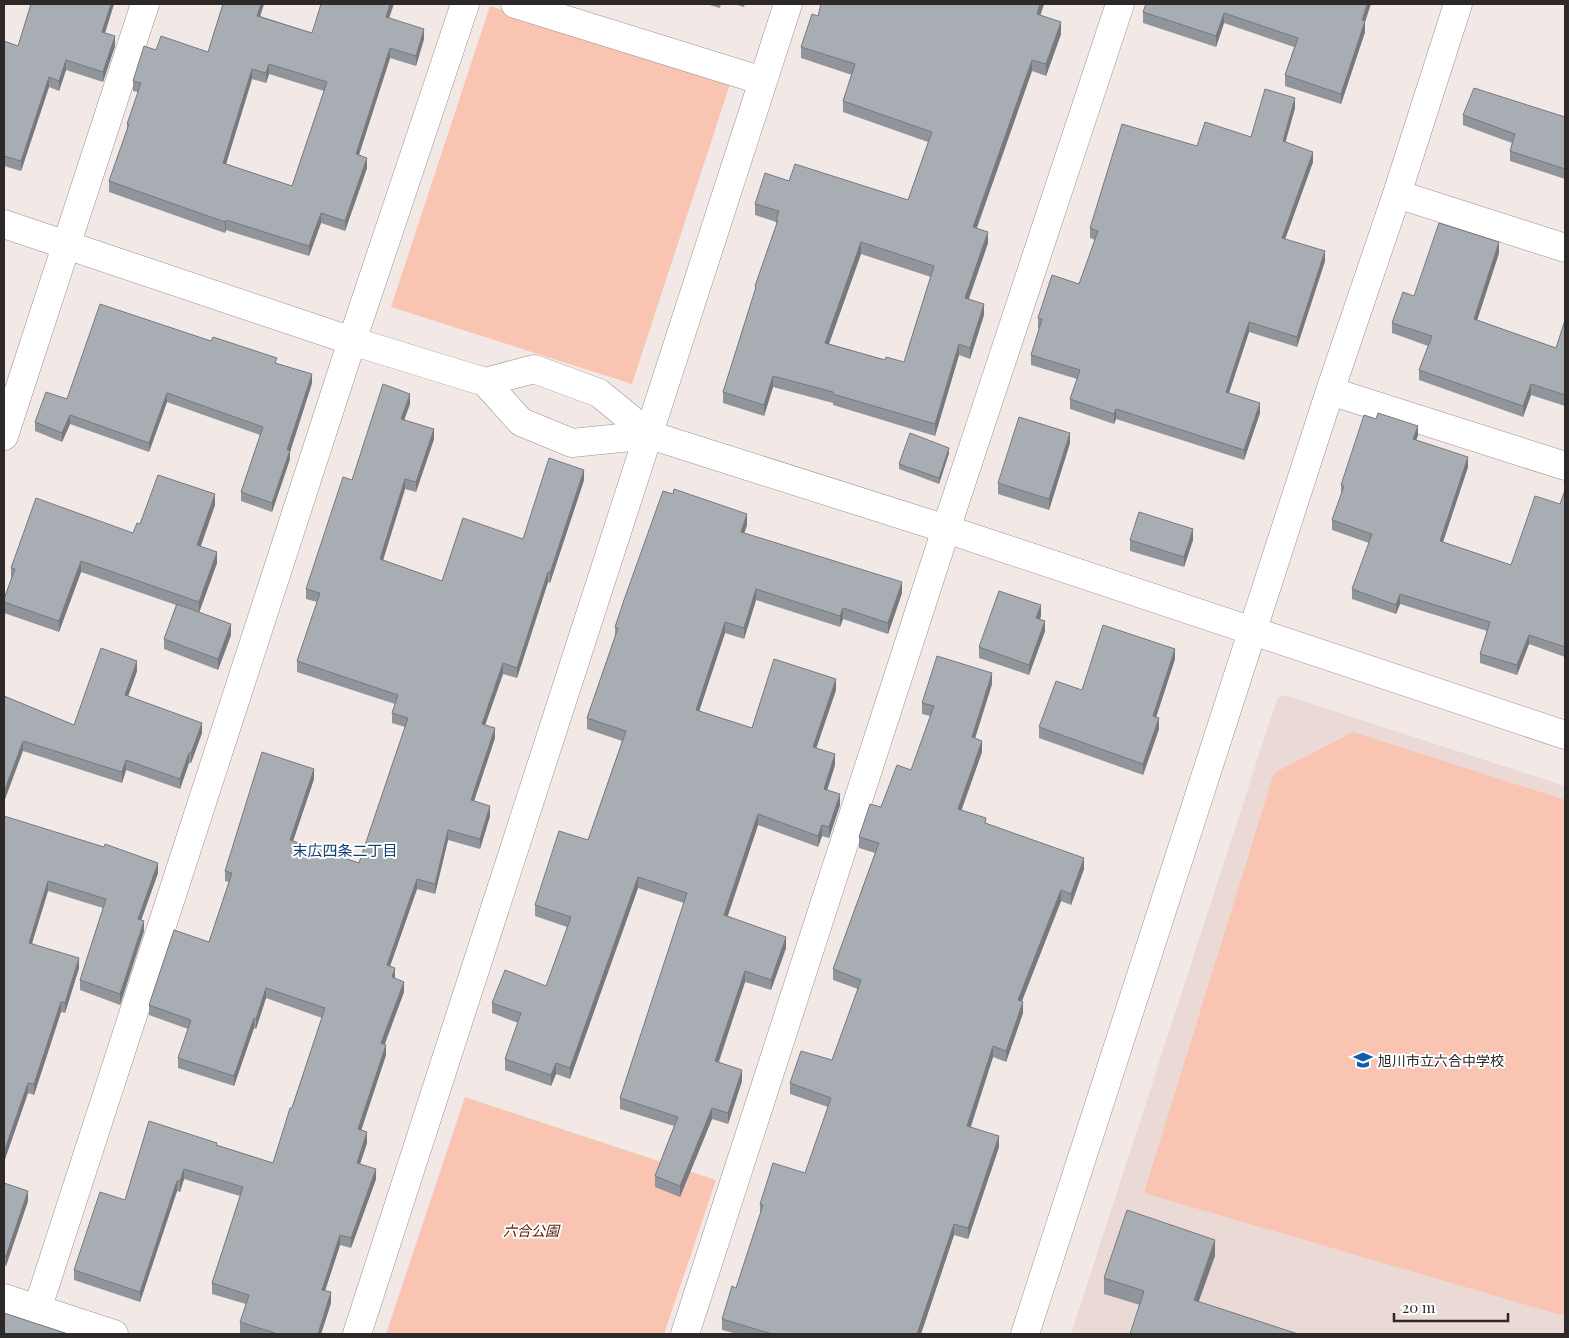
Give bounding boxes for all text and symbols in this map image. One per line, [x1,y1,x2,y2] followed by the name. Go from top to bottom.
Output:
[292,840,398,860] district label: 末広四条二丁目
[1352,1049,1374,1071] school or university icon: 旭川市立六合中学校
[1378,1051,1504,1070] place label: 旭川市立六合中学校
[503,1221,561,1240] park label: 六合公園
[1394,1290,1508,1322] scale bar
[1402,1297,1436,1317] text: 20 m

